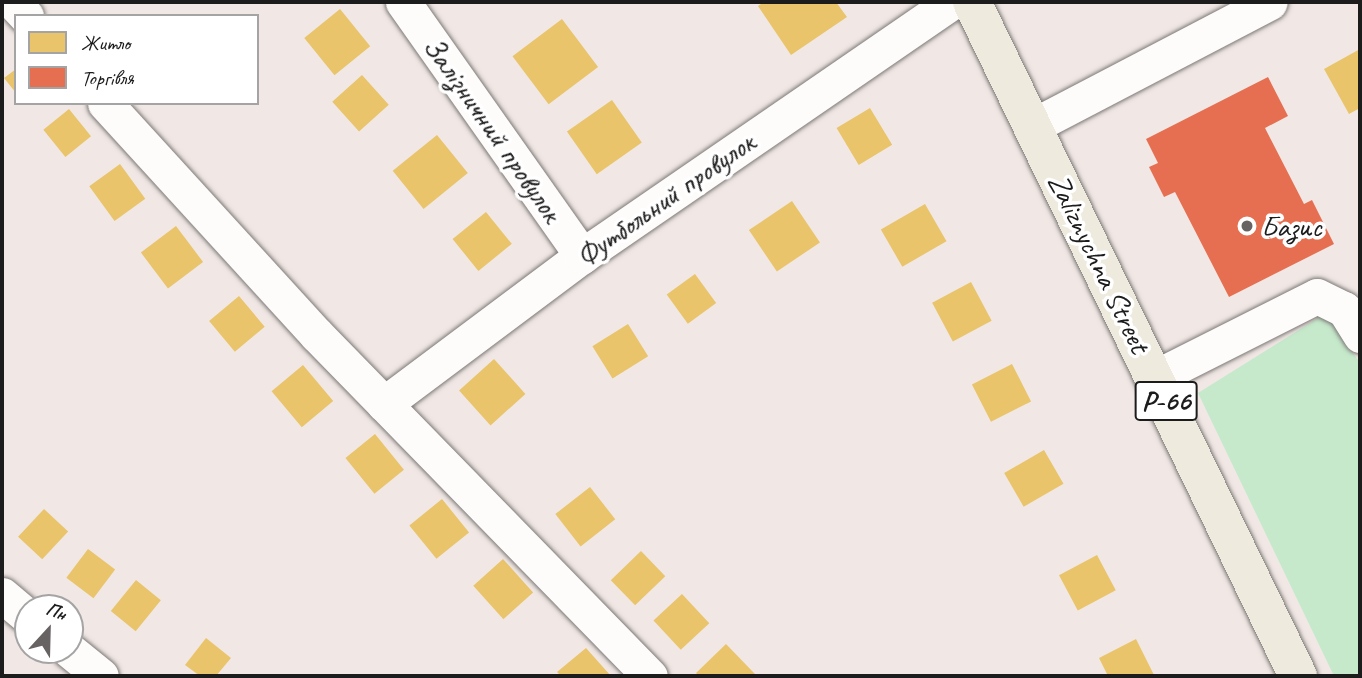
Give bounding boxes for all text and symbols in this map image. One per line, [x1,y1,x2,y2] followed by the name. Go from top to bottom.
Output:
[14,14,259,105] legend
[416,29,570,229] street label: Залізничний провулок
[81,30,130,56] text: Житло
[81,65,134,91] text: Торгівля
[569,124,761,274] street label: Футбольний провулок
[1040,167,1158,359] street label: Zaliznychna Street
[1261,208,1321,244] place label: Базис
[1239,218,1255,234] marker: Базис
[1134,376,1198,426] road number: Р-66
[14,594,84,664] north arrow
[42,597,70,626] text: Пн

